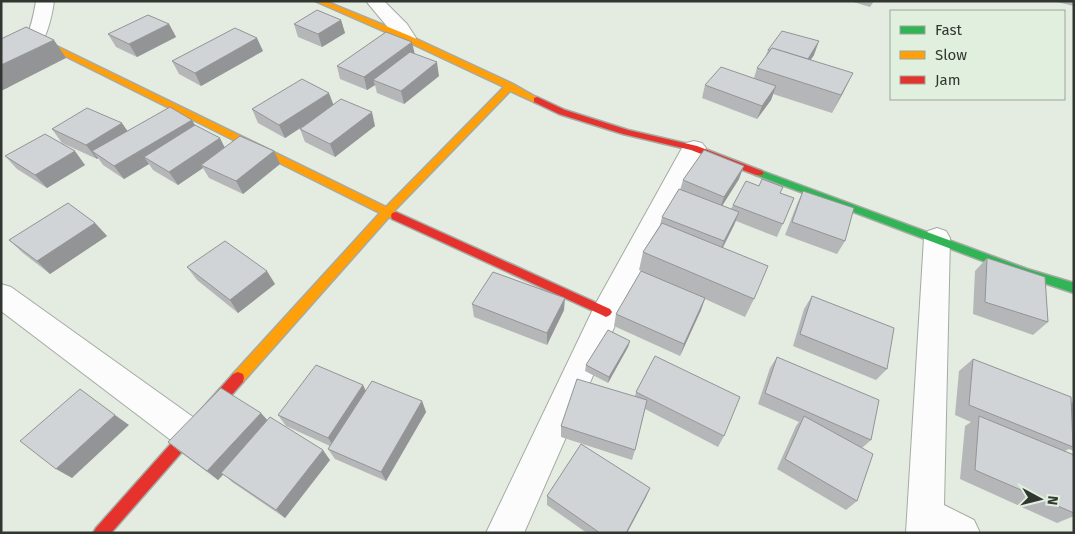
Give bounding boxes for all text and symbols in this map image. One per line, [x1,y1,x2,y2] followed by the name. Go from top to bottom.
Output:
[890,10,1065,100] legend
[935,21,962,39] text: Fast
[935,46,967,64] text: Slow
[935,71,961,89] text: Jam
[1015,474,1065,524] north arrow
[1043,495,1061,506] text: N

